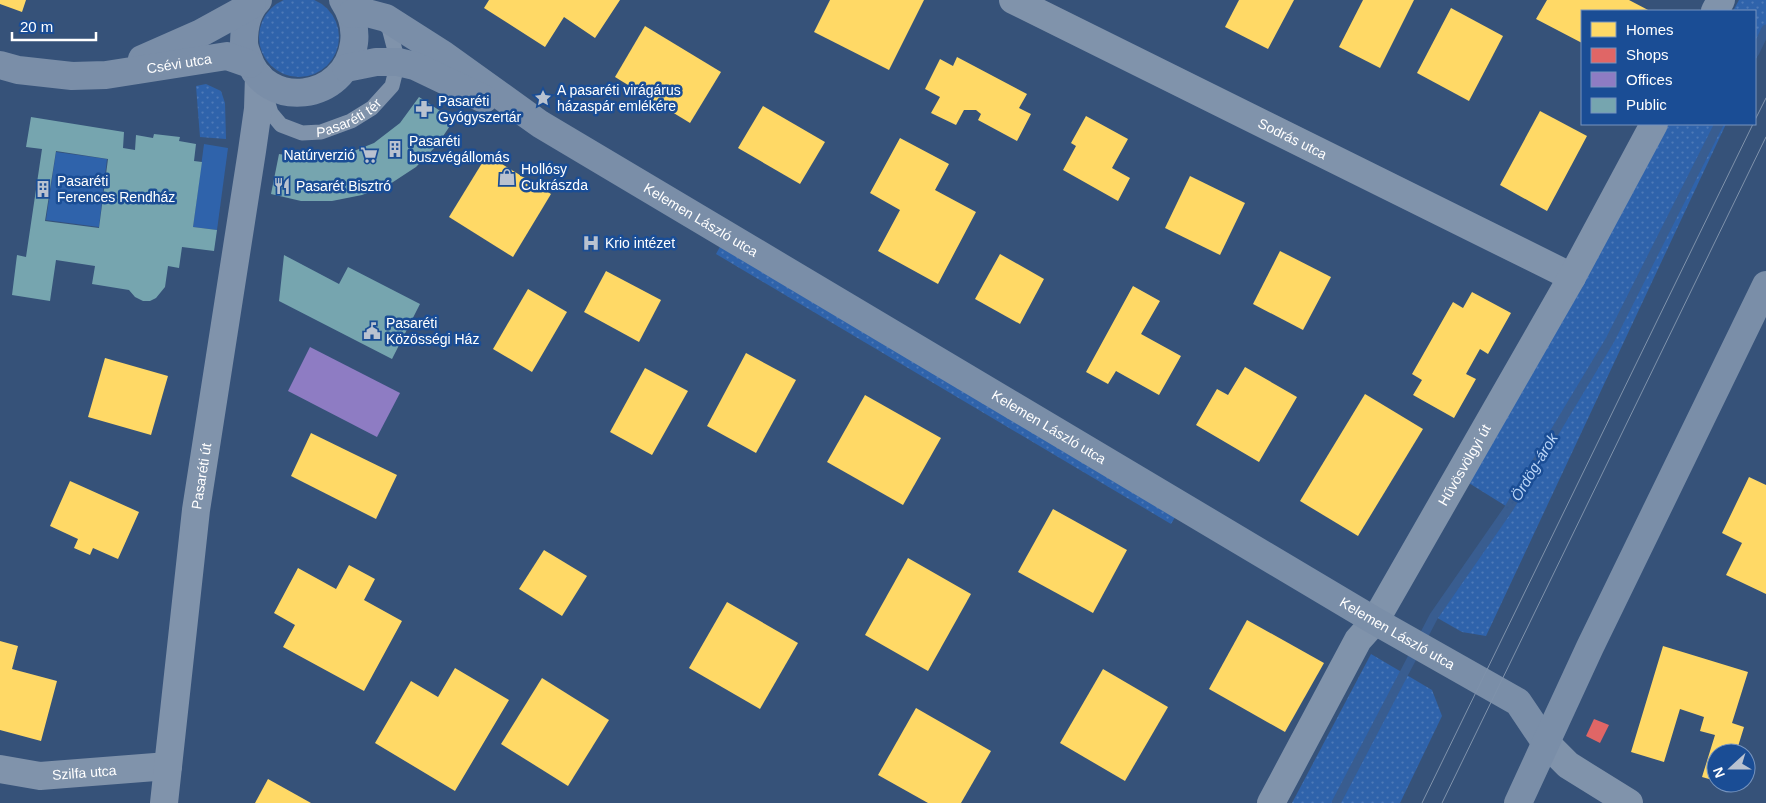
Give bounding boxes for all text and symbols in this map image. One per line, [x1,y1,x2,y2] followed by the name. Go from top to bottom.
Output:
[12,10,96,42] scale bar
[1581,10,1756,125] legend
[20,18,53,35] text: 20 m
[1626,21,1674,38] text: Homes
[1626,46,1669,63] text: Shops
[146,51,213,77] street label: Csévi utca
[1626,71,1672,88] text: Offices
[557,82,681,114] place label: A pasaréti virágárus házaspár emlékére
[533,88,553,108] place icon: A pasaréti virágárus házaspár emlékére
[438,93,522,125] place label: Pasaréti Gyógyszertár
[316,95,385,140] street label: Pasaréti tér
[1626,96,1667,113] text: Public
[414,99,434,119] pharmacy icon: Pasaréti Gyógyszertár
[1256,115,1330,162] street label: Sodrás utca
[409,133,509,165] place label: Pasaréti buszvégállomás
[385,139,405,159] building icon: Pasaréti buszvégállomás
[359,145,379,165] supermarket icon: Natúrverzió
[283,147,355,163] place label: Natúrverzió
[521,161,588,193] place label: Hollósy Cukrászda
[497,167,517,187] shop icon: Hollósy Cukrászda
[57,173,175,205] place label: Pasaréti Ferences Rendház
[272,176,292,196] restaurant icon: Pasarét Bisztró
[296,178,391,194] place label: Pasarét Bisztró
[33,179,53,199] building icon: Pasaréti Ferences Rendház
[641,180,761,260] street label: Kelemen László utca
[581,233,601,253] hospital icon: Krio intézet
[605,235,675,251] place label: Krio intézet
[386,315,479,347] place label: Pasaréti Közösségi Ház
[362,321,382,341] public building icon: Pasaréti Közösségi Ház
[989,387,1109,467] street label: Kelemen László utca
[1435,421,1494,509] street label: Hűvösvölgyi út
[1507,429,1562,504] water label: Ördög-árok
[188,442,214,510] street label: Pasaréti út
[1337,594,1458,673] street label: Kelemen László utca
[1706,743,1756,793] north arrow
[51,762,117,783] street label: Szilfa utca
[1710,765,1728,780] text: N

